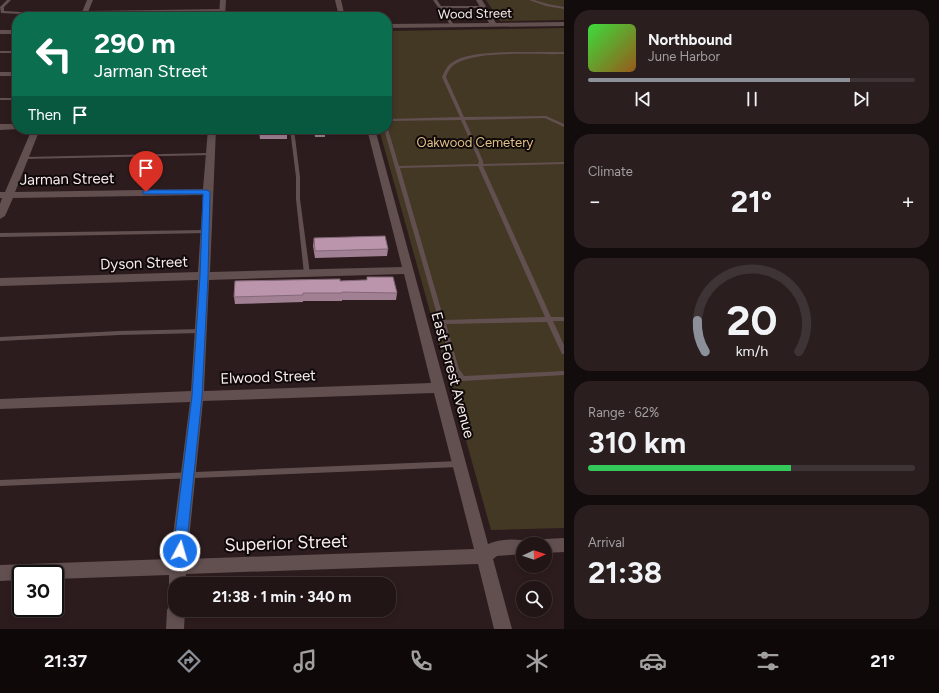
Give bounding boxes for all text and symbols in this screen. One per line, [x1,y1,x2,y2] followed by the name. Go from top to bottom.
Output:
[438,5,512,22] street label: Wood Street
[94,26,176,60] text: 290 m
[28,28,80,80] icon: left
[648,31,732,49] text: Northbound
[648,49,720,64] text: June Harbor
[94,60,208,82] text: Jarman Street
[632,88,654,110] icon: previous
[741,88,763,110] icon: pause
[850,88,872,110] icon: next
[69,104,91,126] icon: arrive
[28,106,61,124] text: Then
[417,135,534,150] park label: Oakwood Cemetery
[129,151,163,192] pin
[135,157,157,179] icon: arrive
[588,164,633,179] text: Climate
[19,169,115,189] street label: Jarman Street
[731,183,772,220] text: 21°
[588,188,602,215] text: −
[901,188,915,215] text: +
[100,252,189,274] street label: Dyson Street
[726,295,777,345] text: 20
[427,310,479,440] street label: East Forest Avenue
[735,342,768,360] text: km/h
[220,366,316,388] street label: Elwood Street
[588,405,659,420] text: Range · 62%
[588,424,686,461] text: 310 km
[159,530,201,572] position arrow
[224,530,348,556] street label: Superior Street
[588,535,625,550] text: Arrival
[516,537,552,573] north arrow
[516,537,552,617] map controls
[588,554,662,591] text: 21:38
[12,565,64,617] speed limit sign: 30
[516,581,552,617] button: search
[213,588,351,606] text: 21:38 · 1 min · 340 m
[175,647,203,675] icon: directions
[291,647,319,675] icon: music
[407,647,435,675] icon: phone
[523,647,551,675] icon: climate
[639,647,667,675] icon: car
[754,647,782,675] icon: filters
[44,650,87,672] text: 21:37
[870,650,895,672] text: 21°

